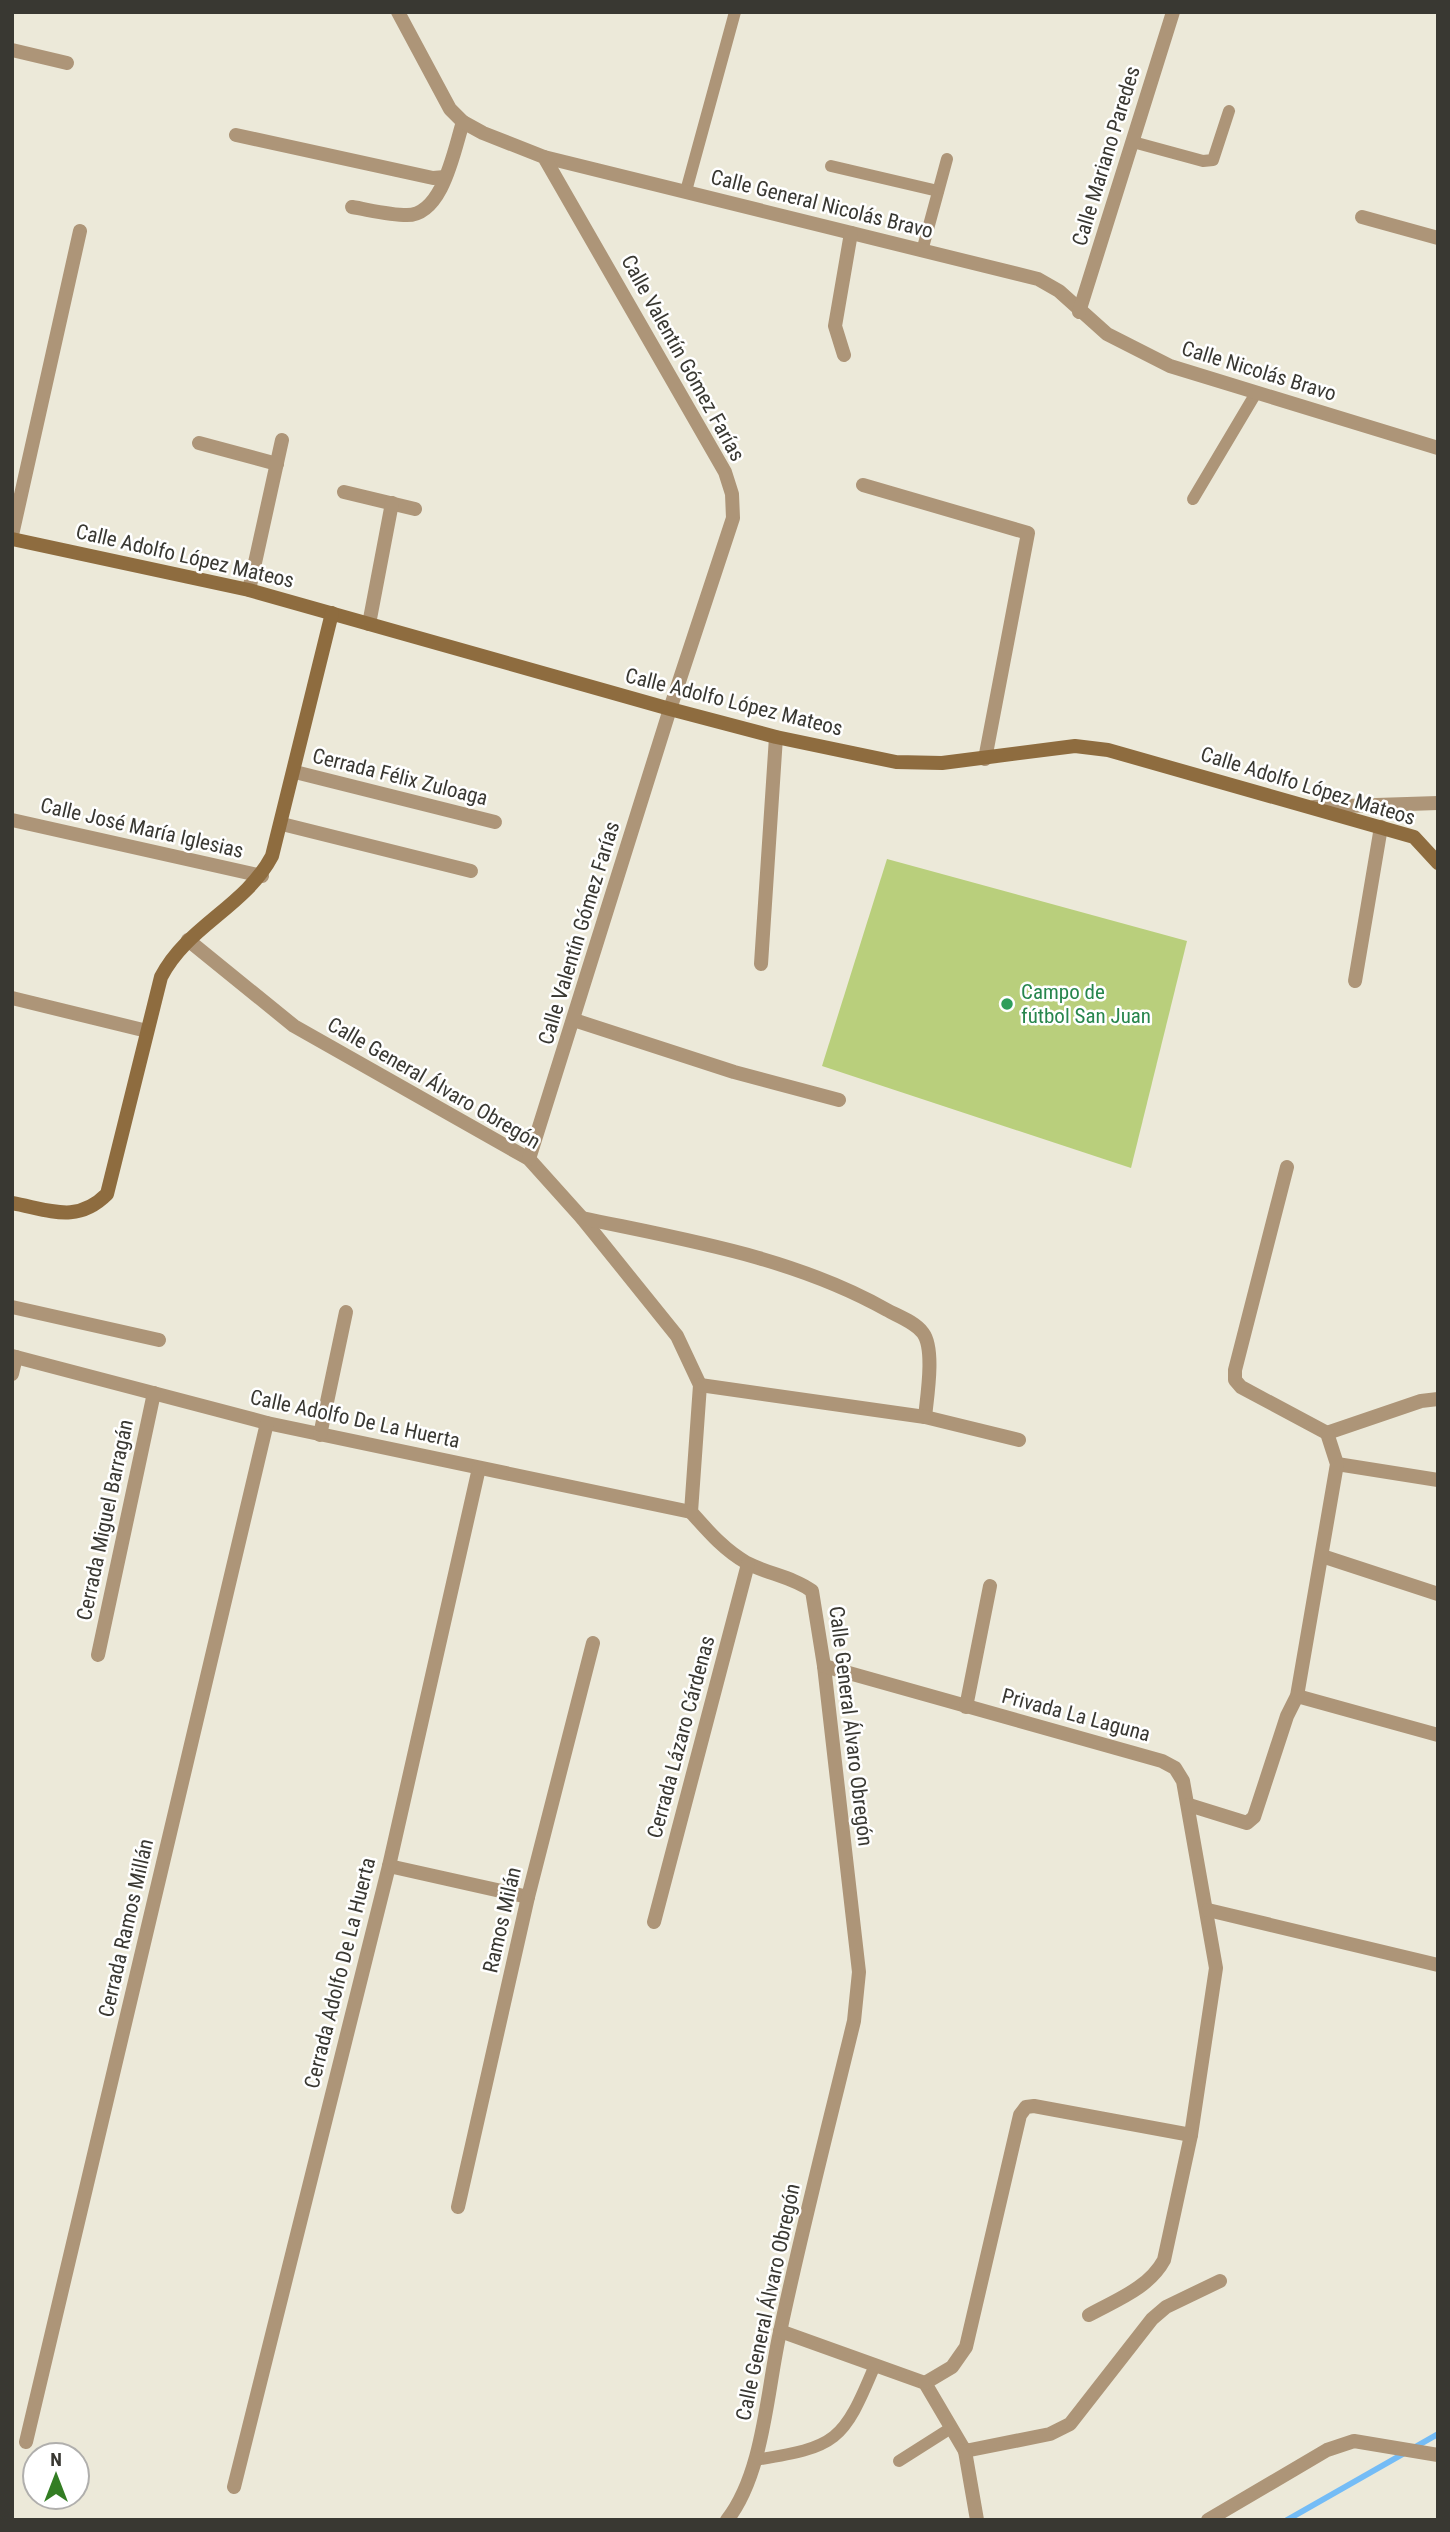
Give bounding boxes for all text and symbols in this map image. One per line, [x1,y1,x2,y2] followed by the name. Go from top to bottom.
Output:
[1067,63,1145,249] street label: Calle Mariano Paredes
[708,165,936,243] street label: Calle General Nicolás Bravo
[616,251,750,465] street label: Calle Valentín Gómez Farías
[1179,336,1339,406] street label: Calle Nicolás Bravo
[74,519,296,593] street label: Calle Adolfo López Mateos
[623,663,845,741] street label: Calle Adolfo López Mateos
[1198,742,1418,830] street label: Calle Adolfo López Mateos
[310,744,490,810] street label: Cerrada Félix Zuloaga
[38,793,246,863] street label: Calle José María Iglesias
[534,819,624,1047] street label: Calle Valentín Gómez Farías
[1021,980,1151,1028] place label: Campo de fútbol San Juan
[999,996,1015,1012] marker: Campo de fútbol San Juan
[323,1012,545,1154] street label: Calle General Álvaro Obregón
[248,1385,462,1453] street label: Calle Adolfo De La Huerta
[72,1417,138,1623] street label: Cerrada Miguel Barragán
[824,1605,878,1847] street label: Calle General Álvaro Obregón
[642,1633,720,1841] street label: Cerrada Lázaro Cárdenas
[999,1684,1153,1746] street label: Privada La Laguna
[94,1837,158,2019] street label: Cerrada Ramos Millán
[300,1855,380,2091] street label: Cerrada Adolfo De La Huerta
[478,1865,526,1975] street label: Ramos Milán
[731,2181,805,2423] street label: Calle General Álvaro Obregón
[21,2441,91,2511] north arrow
[50,2448,62,2471] text: N

